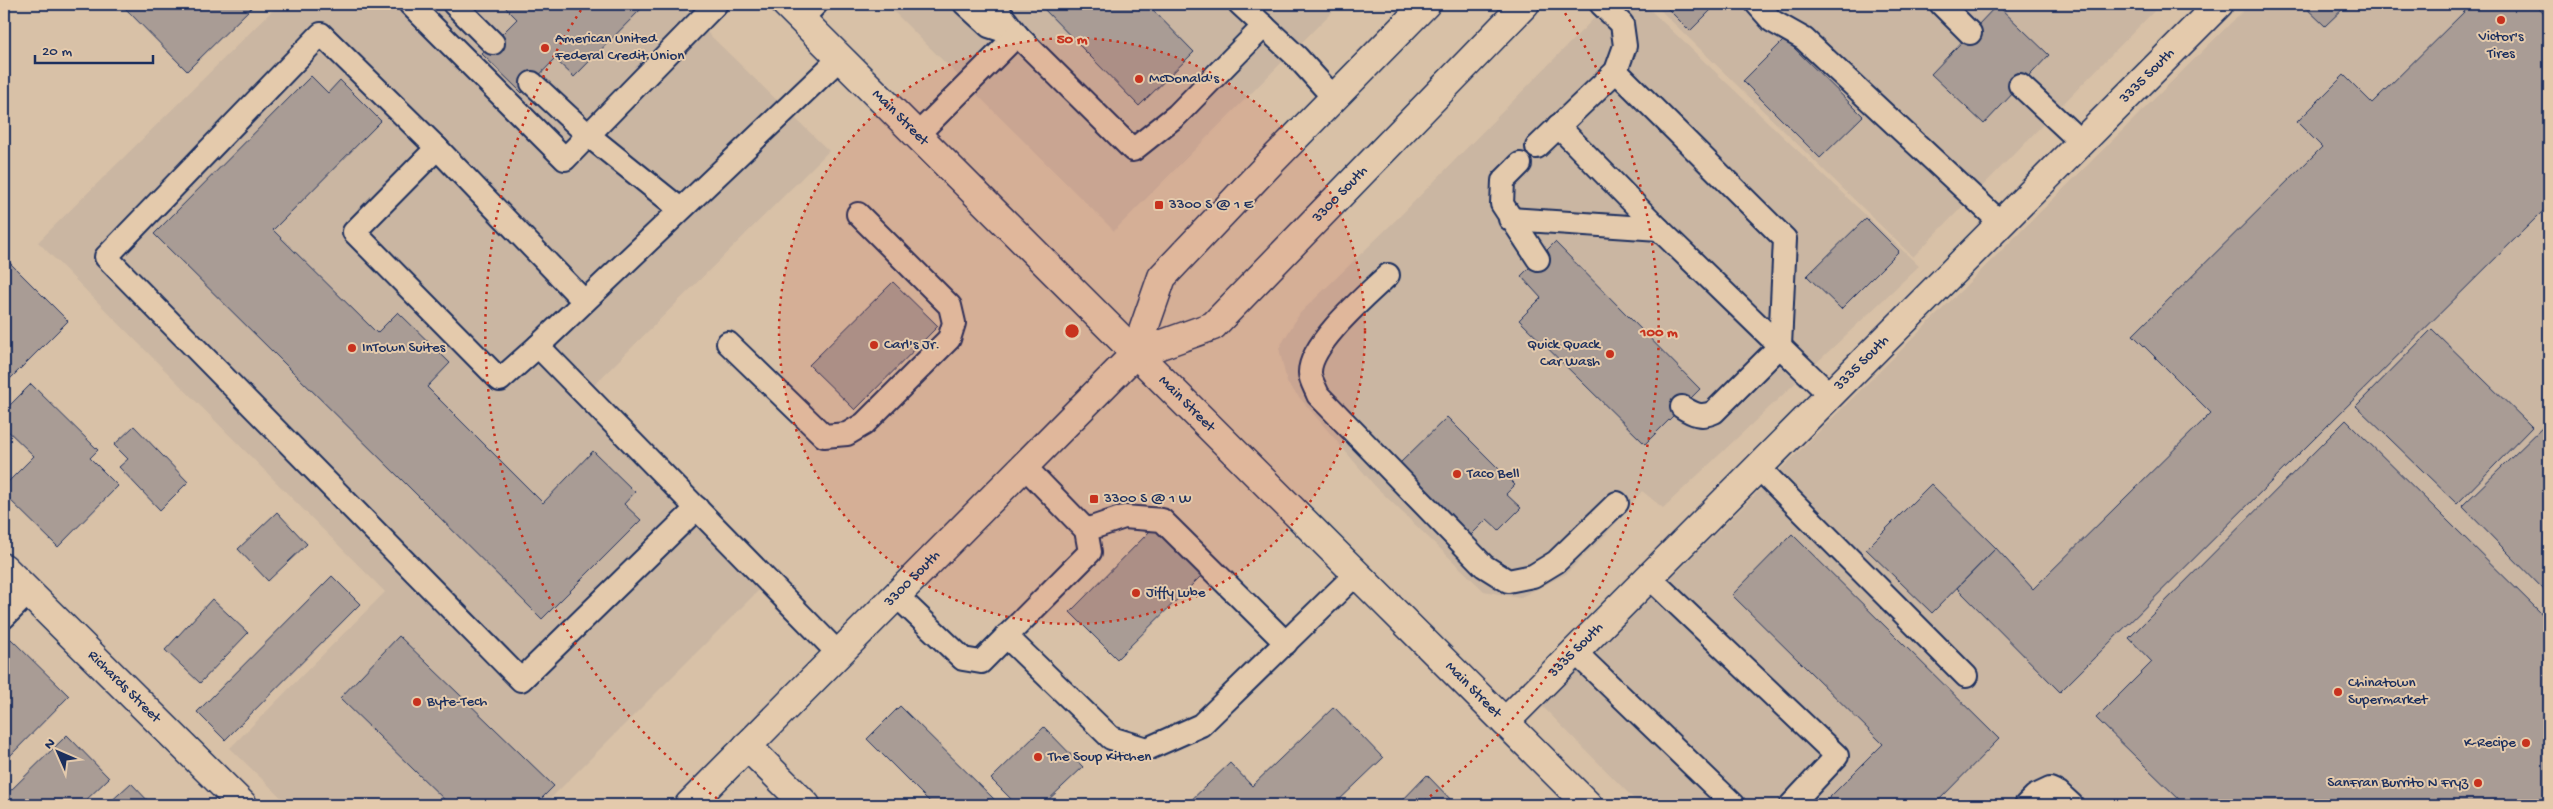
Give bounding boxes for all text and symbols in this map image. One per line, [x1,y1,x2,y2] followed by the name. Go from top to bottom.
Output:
[2495,14,2507,26] marker: Victor's Tires
[2477,28,2524,63] place label: Victor's Tires
[554,30,684,65] place label: American United Federal Credit Union
[1057,31,1088,49] text: 50 m
[35,32,152,64] scale bar
[539,42,551,54] marker: American United Federal Credit Union
[42,43,72,61] text: 20 m
[2115,45,2179,108] street label: 3335 South
[1149,70,1219,88] place label: McDonald's
[1133,73,1145,85] marker: McDonald's
[868,86,933,151] street label: Main Street
[1308,162,1372,227] street label: 3300 South
[1168,196,1254,214] place label: 3300 S @ 1 E
[1153,199,1165,211] marker: 3300 S @ 1 E
[1063,322,1081,340] centre of rings
[1639,324,1678,342] text: 100 m
[1830,332,1893,395] street label: 3335 South
[884,336,940,354] place label: Carl's Jr.
[1527,336,1601,371] place label: Quick Quack Car Wash
[362,339,446,357] place label: InTown Suites
[868,339,880,351] marker: Carl's Jr.
[346,342,358,354] marker: InTown Suites
[1604,348,1616,360] marker: Quick Quack Car Wash
[1154,372,1220,437] street label: Main Street
[1466,465,1520,483] place label: Taco Bell
[1451,468,1463,480] marker: Taco Bell
[1103,490,1192,508] place label: 3300 S @ 1 W
[1088,493,1100,505] marker: 3300 S @ 1 W
[880,547,944,612] street label: 3300 South
[1146,584,1206,602] place label: Jiffy Lube
[1130,587,1142,599] marker: Jiffy Lube
[1544,619,1608,683] street label: 3335 South
[84,647,166,728] street label: Richards Street
[1441,658,1506,724] street label: Main Street
[2348,674,2429,709] place label: Chinatown Supermarket
[2332,686,2344,698] marker: Chinatown Supermarket
[426,693,487,711] place label: Byte-Tech
[411,696,423,708] marker: Byte-Tech
[32,726,82,776] north arrow
[2464,734,2516,752] place label: K-Recipe
[41,735,60,754] text: N
[2520,737,2532,749] marker: K-Recipe
[1047,748,1152,766] place label: The Soup Kitchen
[1032,751,1044,763] marker: The Soup Kitchen
[2327,774,2468,792] place label: SanFran Burrito N Fryz
[2472,777,2484,789] marker: SanFran Burrito N Fryz

